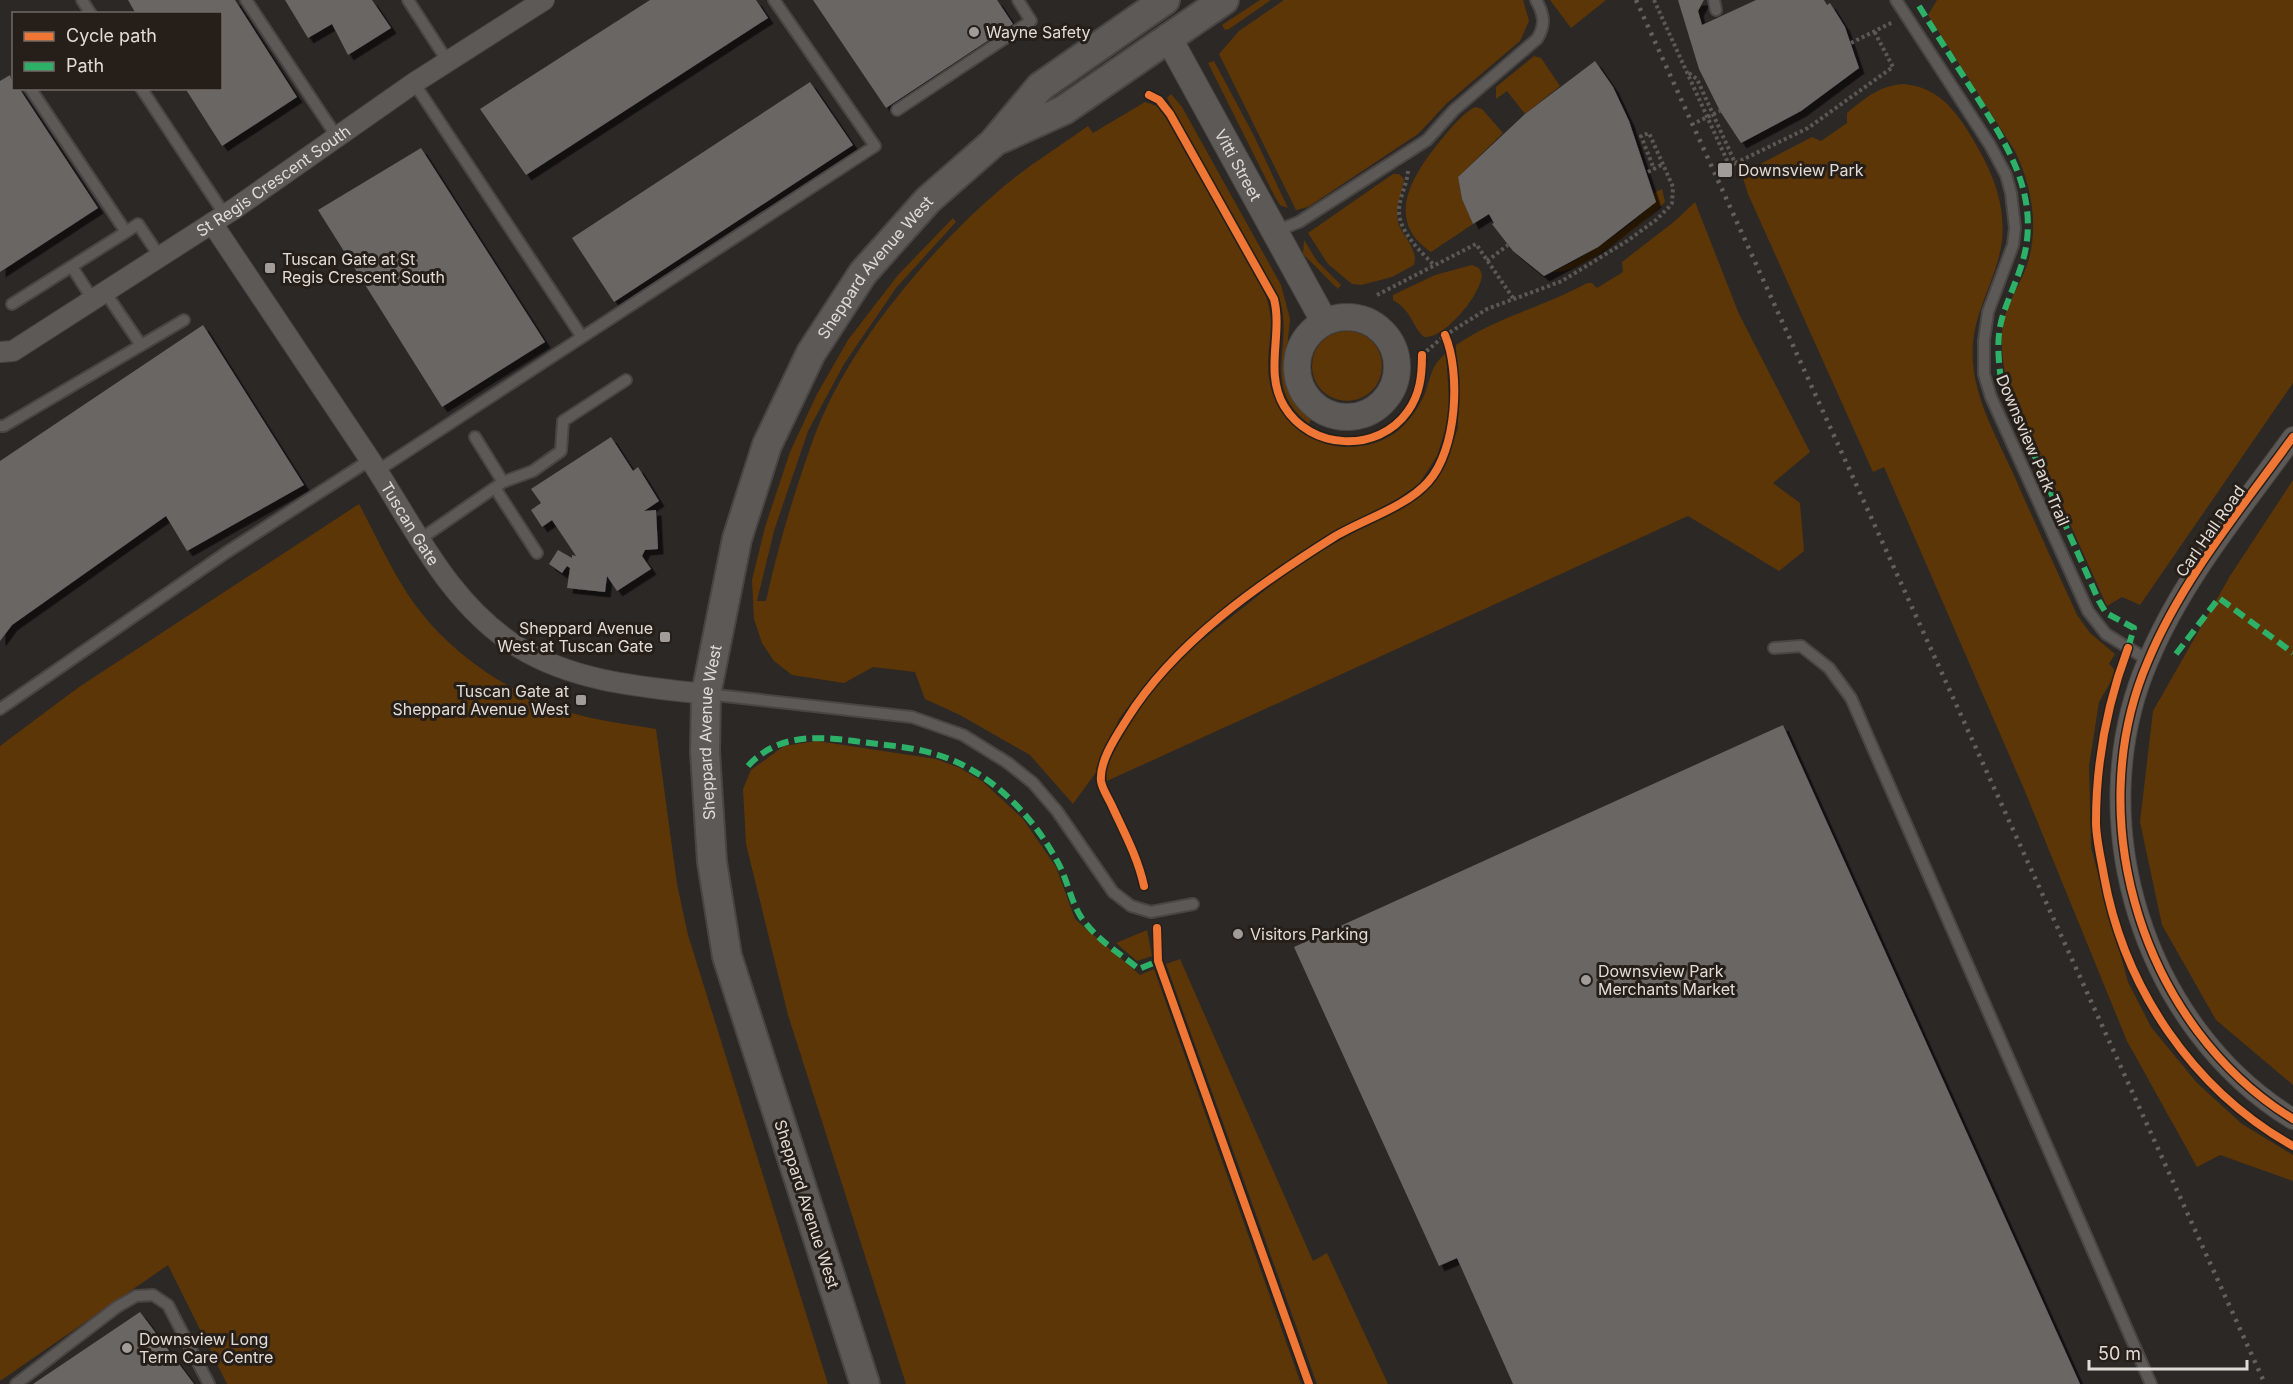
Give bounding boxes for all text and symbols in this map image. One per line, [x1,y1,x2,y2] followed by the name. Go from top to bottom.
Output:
[12,12,222,90] legend
[986,22,1091,42] place label: Wayne Safety
[66,25,157,46] text: Cycle path
[967,25,981,39] marker: Wayne Safety
[66,55,104,76] text: Path
[192,121,354,241] street label: St Regis Crescent South
[1211,126,1266,204] street label: Vitti Street
[1738,160,1864,180] place label: Downsview Park
[1716,161,1734,179] marker: Downsview Park
[813,192,937,343] street label: Sheppard Avenue West
[282,249,445,287] place label: Tuscan Gate at St Regis Crescent South
[263,261,277,275] marker: Tuscan Gate at St Regis Crescent South
[1992,371,2074,529] street label: Downsview Park Trail
[377,478,444,569] street label: Tuscan Gate
[2171,481,2249,581] street label: Carl Hall Road
[497,618,653,656] place label: Sheppard Avenue West at Tuscan Gate
[658,630,672,644] marker: Sheppard Avenue West at Tuscan Gate
[695,643,726,821] street label: Sheppard Avenue West
[392,681,569,719] place label: Tuscan Gate at Sheppard Avenue West
[574,693,588,707] marker: Tuscan Gate at Sheppard Avenue West
[1250,924,1368,944] place label: Visitors Parking
[1231,927,1245,941] marker: Visitors Parking
[1598,961,1735,999] place label: Downsview Park Merchants Market
[1579,973,1593,987] marker: Downsview Park Merchants Market
[770,1117,844,1291] street label: Sheppard Avenue West
[139,1329,273,1367] place label: Downsview Long Term Care Centre
[2089,1333,2246,1371] scale bar
[120,1341,134,1355] marker: Downsview Long Term Care Centre
[2098,1343,2141,1364] text: 50 m

